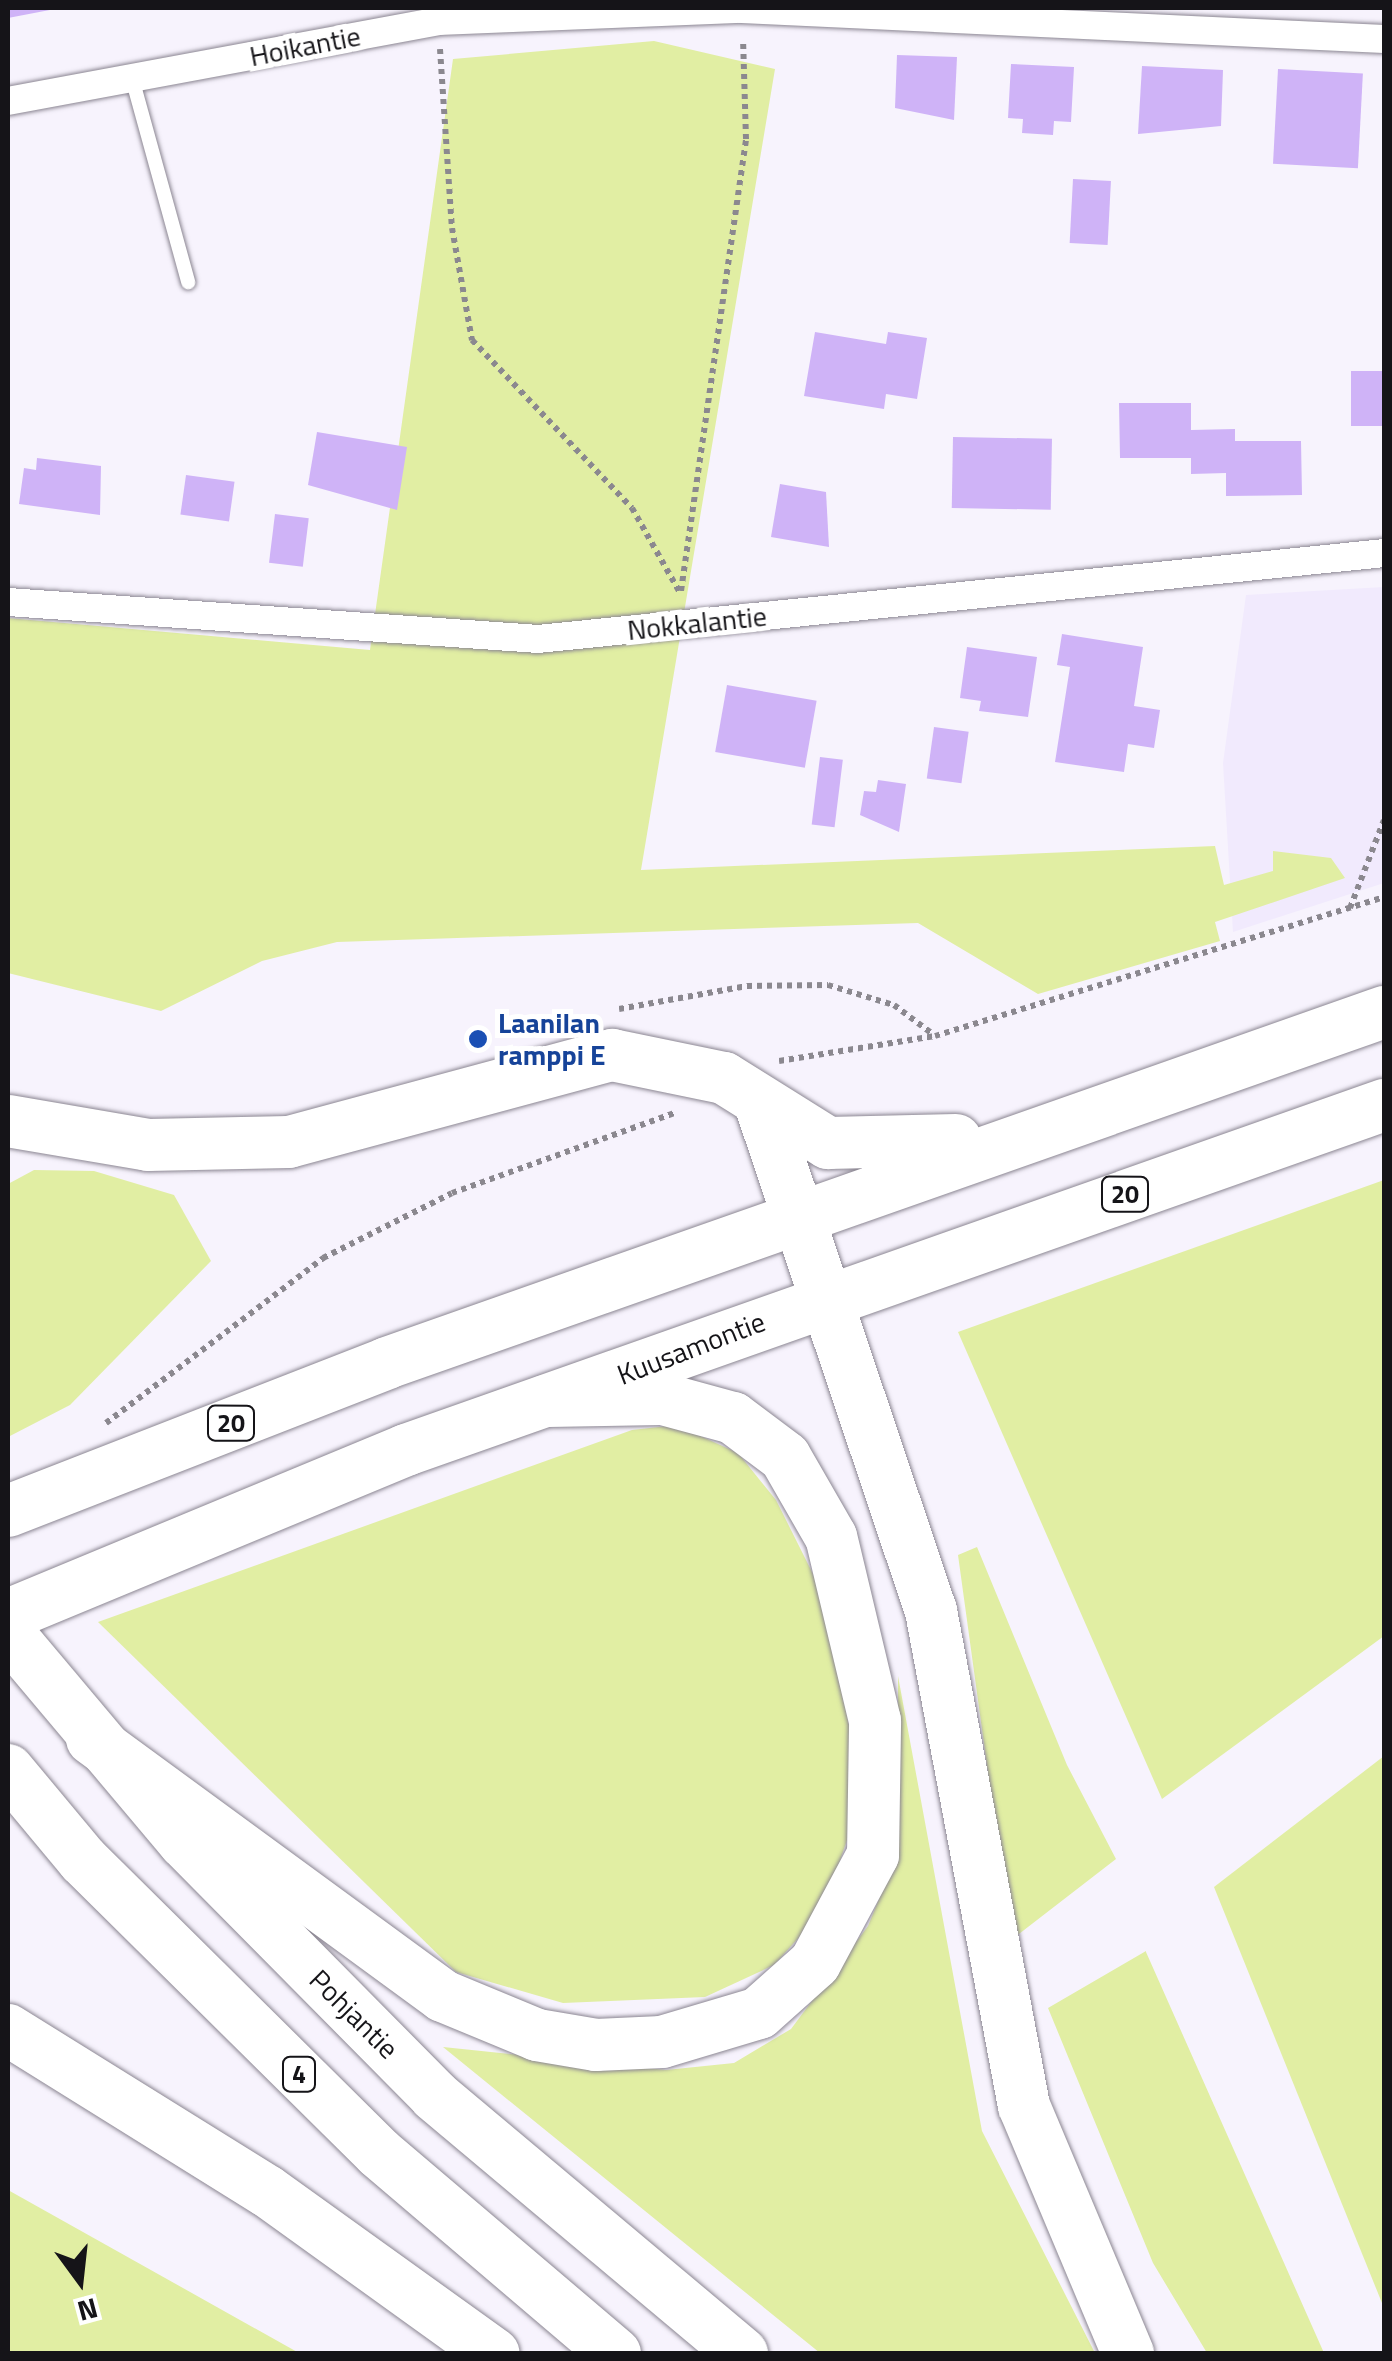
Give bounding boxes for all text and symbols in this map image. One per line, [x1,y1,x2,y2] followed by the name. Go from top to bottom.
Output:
[247,19,363,73] street label: Hoikantie
[626,599,768,647] street label: Nokkalantie
[498,1006,606,1072] place label: Laanilan ramppi E
[467,1028,489,1050] marker: Laanilan ramppi E
[1100,1174,1150,1214] road number: 20
[612,1304,770,1392] street label: Kuusamontie
[206,1403,256,1443] road number: 20
[303,1963,405,2065] street label: Pohjantie
[282,2054,316,2094] road number: 4
[30,2231,130,2331] north arrow
[73,2287,103,2334] text: N

